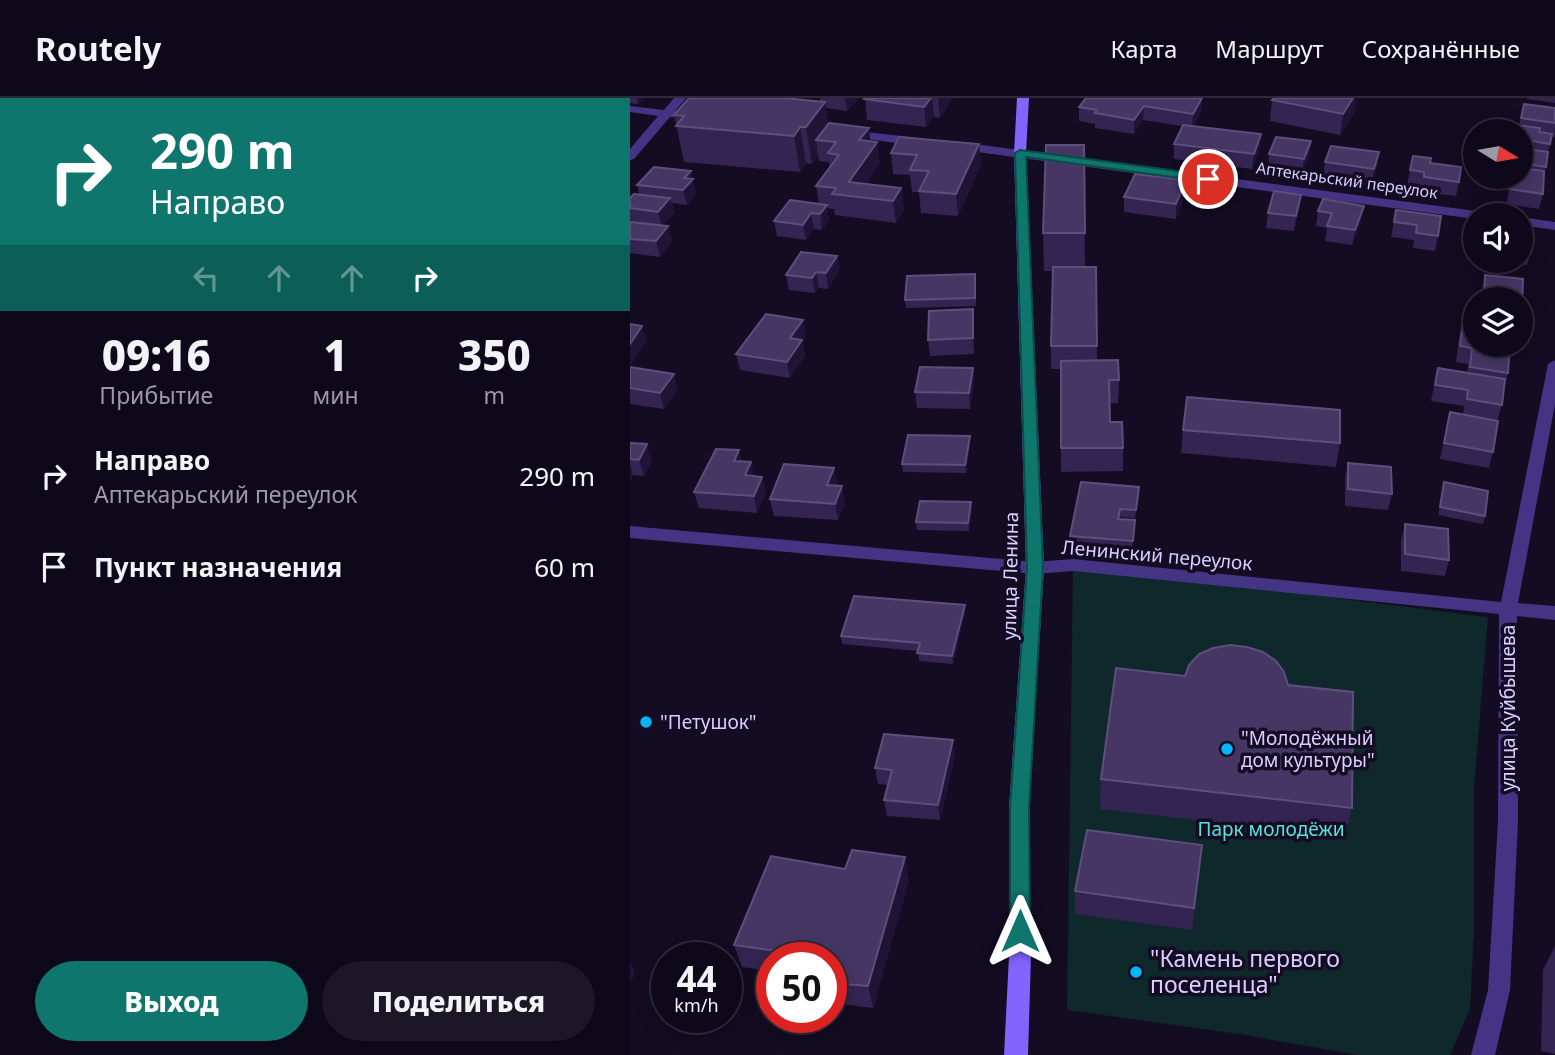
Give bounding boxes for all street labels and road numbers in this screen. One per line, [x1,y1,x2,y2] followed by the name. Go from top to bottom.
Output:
[1255,156,1440,204] street label: Аптекарьский переулок
[996,512,1024,640] street label: улица Ленина
[1060,534,1254,576] street label: Ленинский переулок
[1495,625,1521,791] street label: улица Куйбышева

